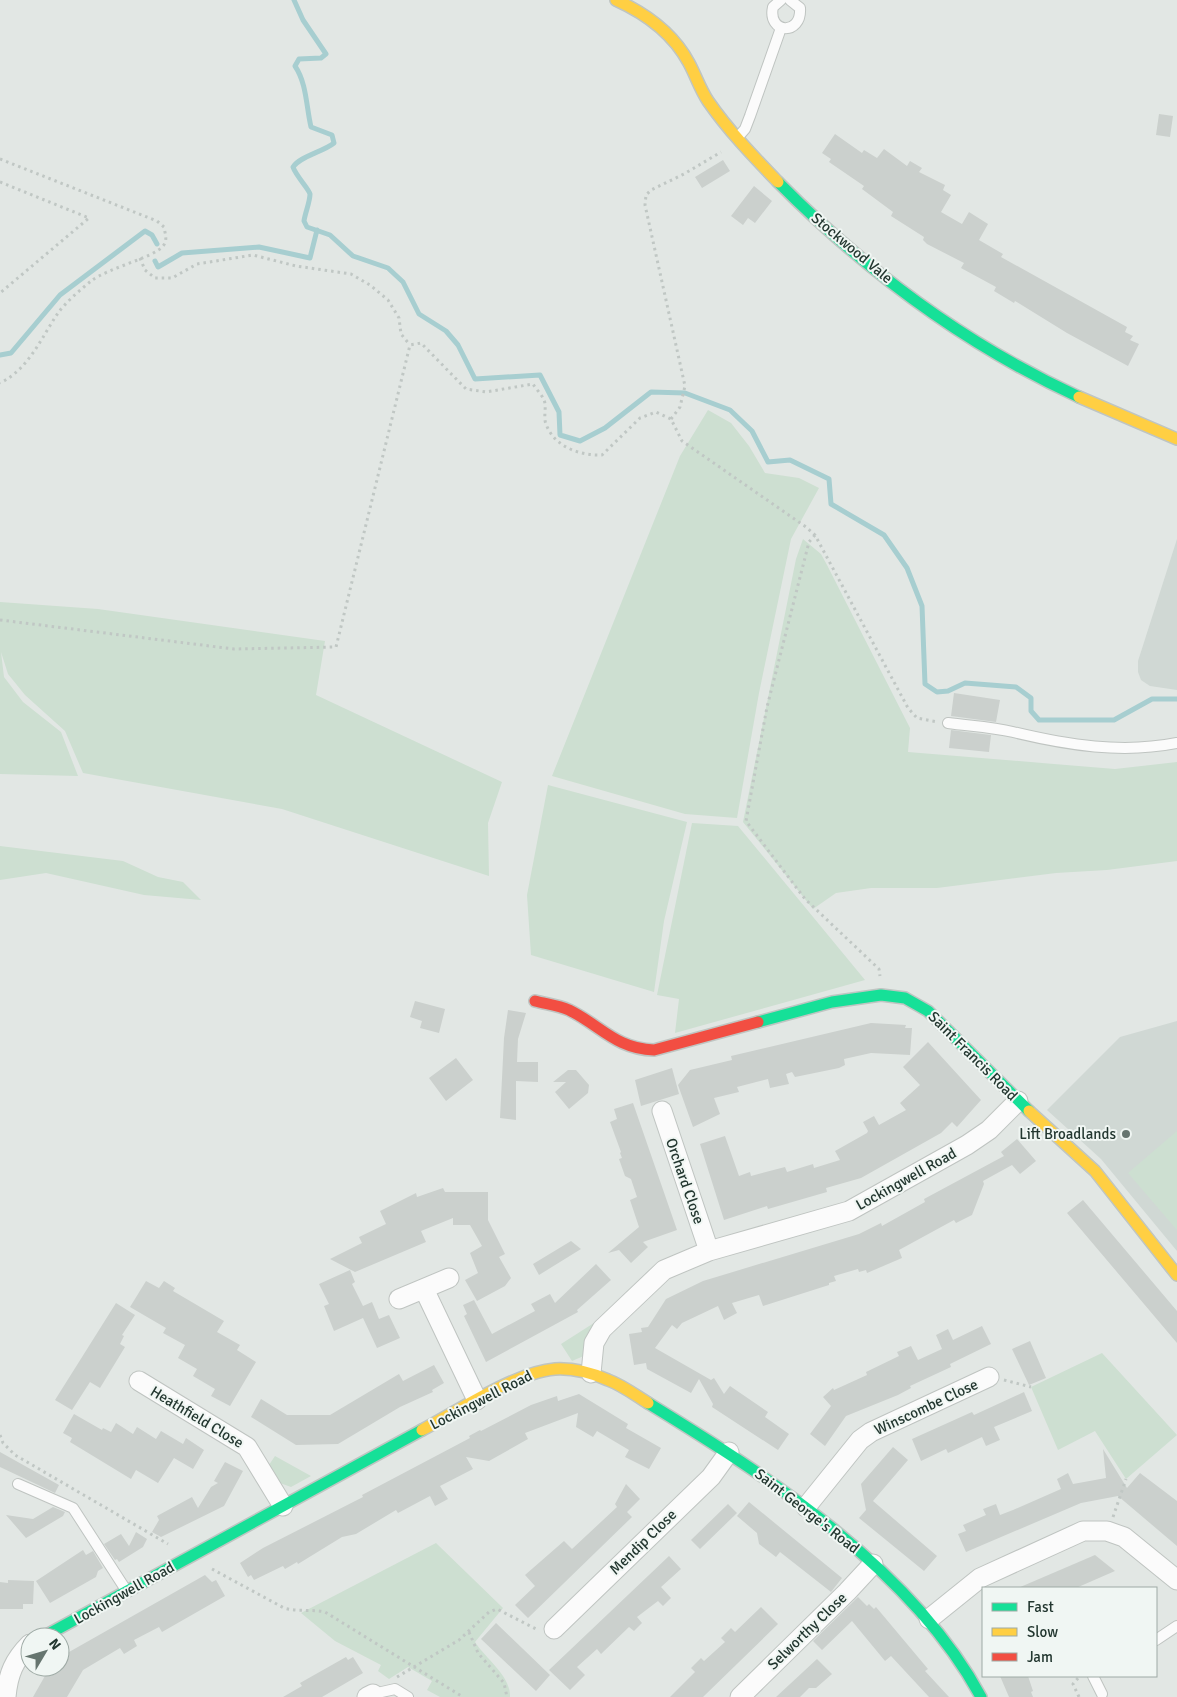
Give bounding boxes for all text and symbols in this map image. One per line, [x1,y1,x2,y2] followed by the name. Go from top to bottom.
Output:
[808,209,896,287] street label: Stockwood Vale
[925,1008,1021,1104] street label: Saint Francis Road
[1019,1125,1116,1143] place label: Lift Broadlands
[1120,1128,1132,1140] marker: Lift Broadlands
[662,1136,708,1226] street label: Orchard Close
[853,1144,959,1214] street label: Lockingwell Road
[427,1367,535,1433] street label: Lockingwell Road
[871,1375,981,1439] street label: Winscombe Close
[147,1382,247,1452] street label: Heathfield Close
[751,1465,863,1557] street label: Saint George's Road
[606,1506,680,1578] street label: Mendip Close
[71,1558,177,1628] street label: Lockingwell Road
[982,1587,1157,1677] legend
[764,1589,850,1673] street label: Selworthy Close
[1027,1598,1054,1616] text: Fast
[1027,1623,1058,1641] text: Slow
[20,1627,70,1677] north arrow
[45,1635,65,1653] text: N
[1027,1648,1053,1666] text: Jam

